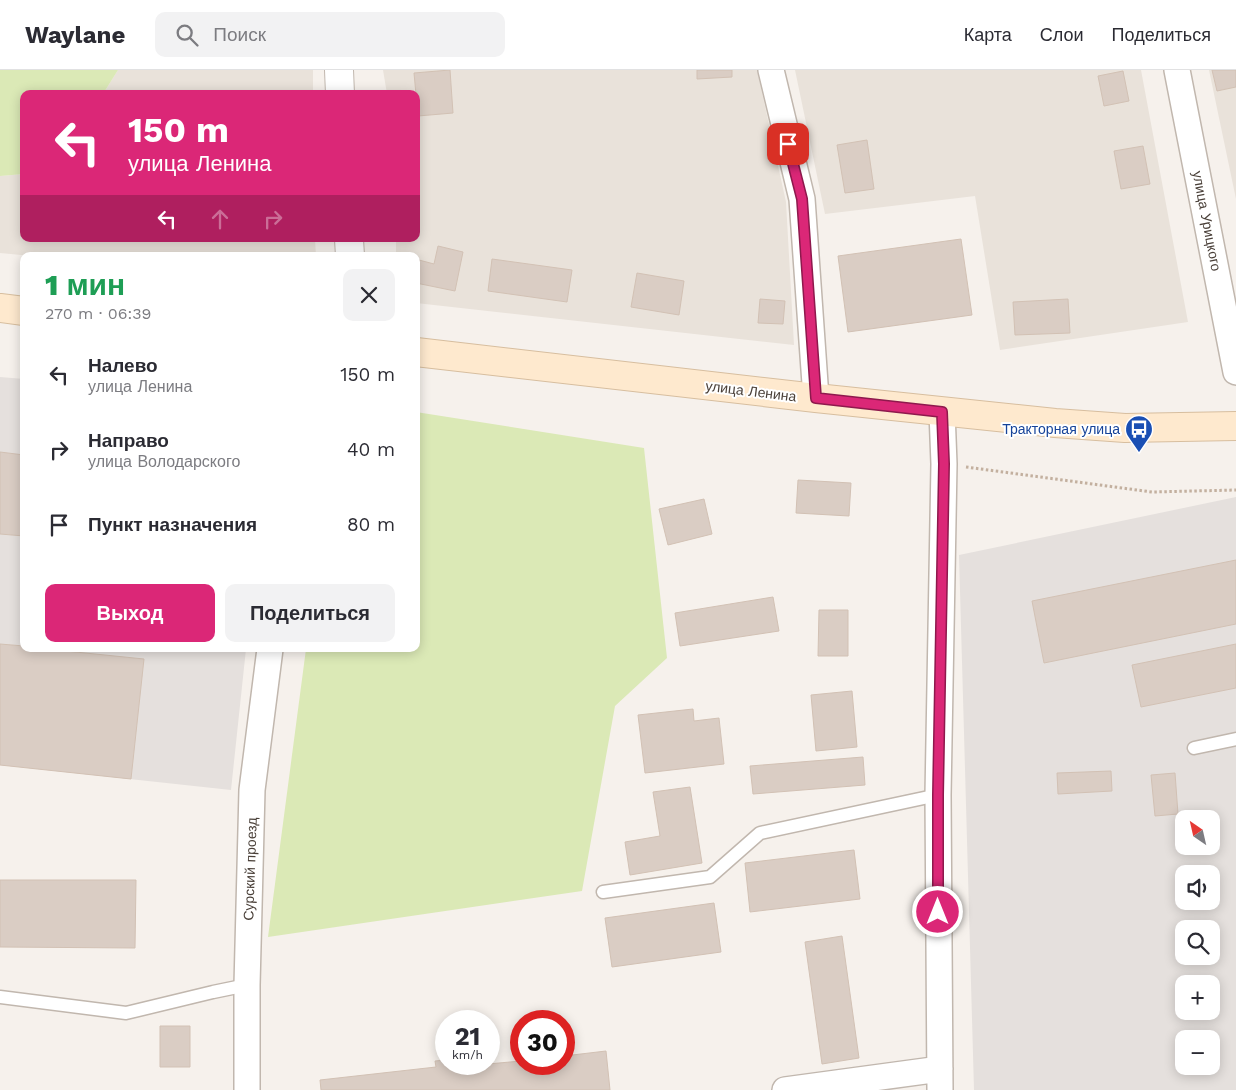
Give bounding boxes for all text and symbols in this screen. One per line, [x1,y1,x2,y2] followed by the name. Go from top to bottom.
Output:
[155,12,505,57] search box
[25,21,125,49] text: Waylane
[173,21,201,49] icon: search
[213,23,266,46] text: Поиск
[964,24,1012,45] text: Карта
[1040,24,1084,45] text: Слои
[1112,24,1211,45] text: Поделиться
[128,109,229,151] text: 150 m
[45,110,110,175] icon: left
[767,123,809,165] pin
[774,130,802,158] icon: arrive
[128,151,271,176] text: улица Ленина
[1189,170,1225,273] street label: улица Урицкого
[153,205,181,233] icon: left
[206,205,234,233] icon: ahead
[259,205,287,233] icon: right
[45,267,125,302] text: 1 мин
[343,269,395,321] button: close
[45,304,151,323] text: 270 m · 06:39
[88,354,158,377] text: Налево
[45,361,73,389] icon: left
[340,363,395,386] text: 150 m
[88,377,192,396] text: улица Ленина
[705,377,797,405] street label: улица Ленина
[1124,414,1154,453] bus stop icon: Тракторная улица
[1002,421,1120,437] place label: Тракторная улица
[88,429,169,452] text: Направо
[45,436,73,464] icon: right
[347,438,395,461] text: 40 m
[88,452,240,471] text: улица Володарского
[45,511,73,539] icon: arrive
[88,513,257,536] text: Пункт назначения
[347,513,395,536] text: 80 m
[45,584,215,642] button: Выход
[225,584,395,642] button: Поделиться
[1175,810,1220,855] north arrow
[1175,810,1220,1075] map controls
[240,817,260,921] street label: Сурский проезд
[1175,865,1220,910] button: sound
[911,885,963,937] position arrow
[1175,920,1220,965] button: search
[1175,975,1220,1020] button: +
[510,1010,575,1075] speed limit sign: 30
[455,1022,480,1051] text: 21
[1175,1030,1220,1075] button: −
[452,1048,483,1062] text: km/h

